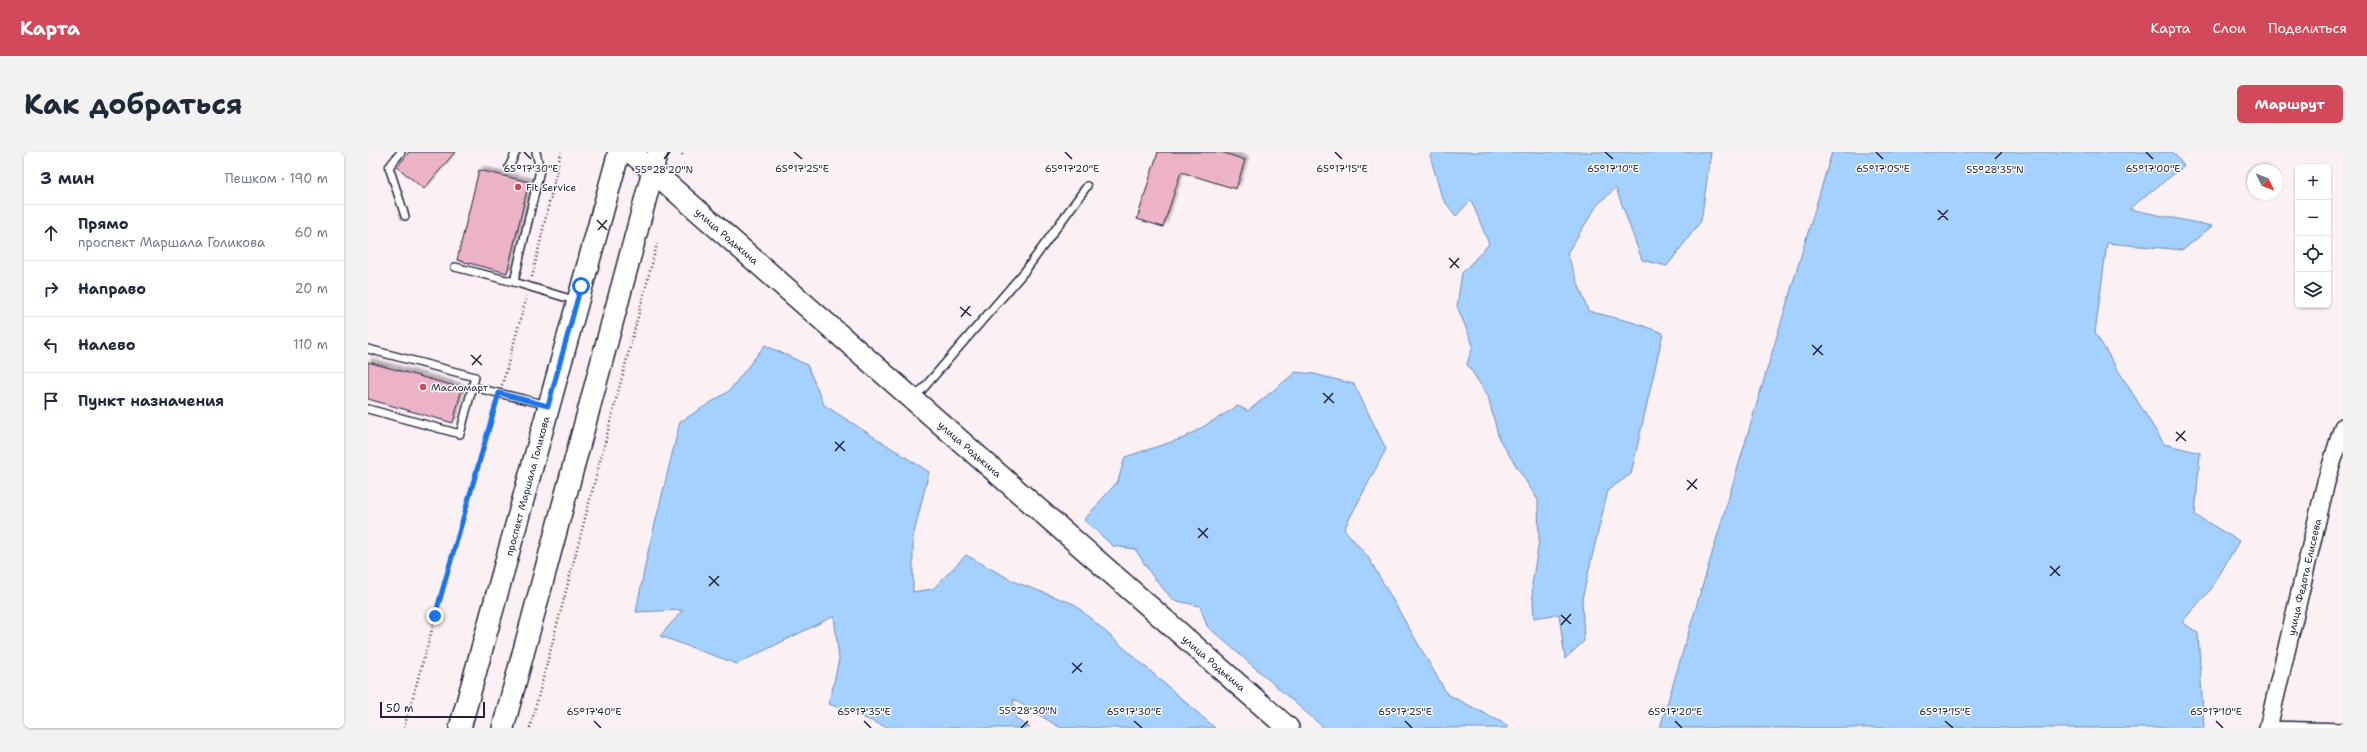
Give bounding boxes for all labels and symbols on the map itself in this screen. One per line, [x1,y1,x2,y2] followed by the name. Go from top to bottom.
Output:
[504,162,558,175] text: 65°17'30"E
[775,162,829,175] text: 65°17'25"E
[1045,162,1099,175] text: 65°17'20"E
[1316,162,1368,175] text: 65°17'15"E
[1587,162,1639,175] text: 65°17'10"E
[1856,162,1910,175] text: 65°17'05"E
[2126,162,2180,175] text: 65°17'00"E
[635,163,693,176] text: 55°28'20"N
[1966,163,2024,176] text: 55°28'35"N
[2247,164,2283,200] north arrow
[526,181,576,194] place label: Fit Service
[513,182,523,192] marker: Fit Service
[692,205,762,268] street label: улица Родькина
[572,277,590,295] route start
[431,381,489,394] place label: Масломарт
[418,382,428,392] marker: Масломарт
[503,414,553,557] street label: проспект Маршала Голикова
[935,418,1005,481] street label: улица Родькина
[2285,517,2324,637] street label: улица Федота Елисеева
[426,607,444,625] route end
[1179,632,1249,695] street label: улица Родькина
[380,700,485,719] scale bar
[999,704,1057,717] text: 55°28'30"N
[567,705,621,718] text: 65°17'40"E
[837,705,891,718] text: 65°17'35"E
[1107,705,1161,718] text: 65°17'30"E
[1378,705,1432,718] text: 65°17'25"E
[1648,705,1702,718] text: 65°17'20"E
[1919,705,1971,718] text: 65°17'15"E
[2190,705,2242,718] text: 65°17'10"E

